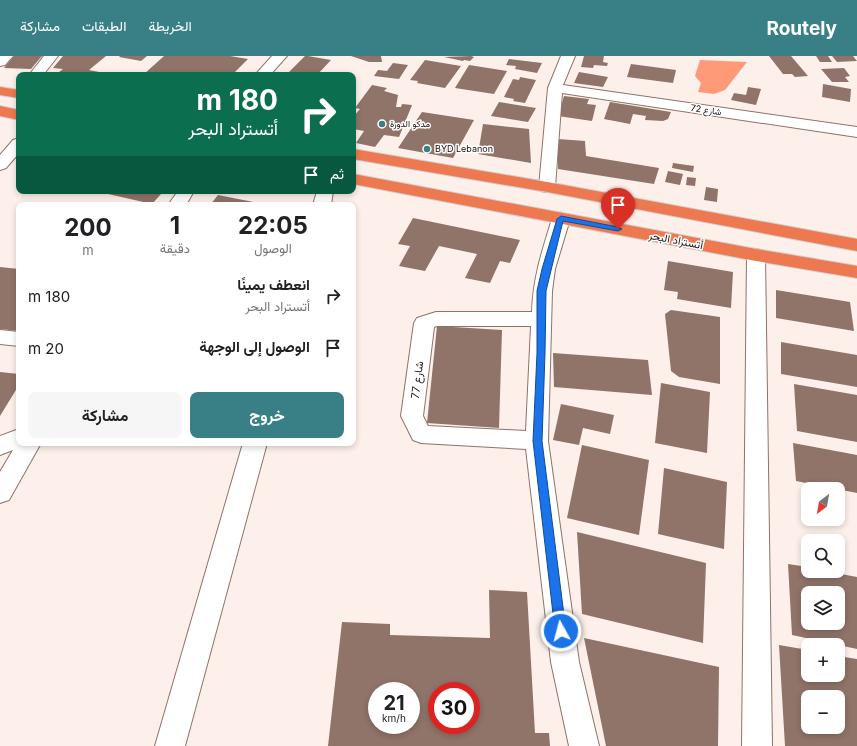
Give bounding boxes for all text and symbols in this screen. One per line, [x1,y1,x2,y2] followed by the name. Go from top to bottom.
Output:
[20,17,60,34] text: مشاركة
[82,17,126,34] text: الطبقات
[148,17,192,34] text: الخريطة
[766,17,837,40] text: Routely
[197,83,278,117] text: 180 m
[292,88,344,140] icon: right
[690,102,722,118] street label: شارع 72
[188,118,278,139] text: أتستراد البحر
[390,118,430,130] place label: مدكو الدورة
[377,119,387,129] marker: مدكو الدورة
[435,143,493,154] place label: BYD Lebanon
[422,144,432,154] marker: BYD Lebanon
[300,164,322,186] icon: arrive
[330,164,344,183] text: ثم
[601,188,635,229] pin
[607,194,629,216] icon: arrive
[170,211,180,240] text: 1
[238,211,308,240] text: 22:05
[64,213,112,242] text: 200
[647,228,705,252] street label: أتستراد البحر
[160,240,190,256] text: دقيقة
[254,240,292,256] text: الوصول
[82,242,94,258] text: m
[237,275,310,294] text: انعطف يمينًا
[322,285,344,307] icon: right
[28,287,70,306] text: 180 m
[245,298,310,314] text: أتستراد البحر
[199,337,310,356] text: الوصول إلى الوجهة
[322,337,344,359] icon: arrive
[28,339,64,358] text: 20 m
[408,360,427,400] street label: شارع 77
[28,392,182,438] button: مشاركة
[190,392,344,438] button: خروج
[801,482,845,526] north arrow
[801,482,845,734] map controls
[801,534,845,578] button: search
[801,586,845,630] button: layers
[540,610,582,652] position arrow
[801,638,845,682] button: +
[428,682,480,734] speed limit sign: 30
[801,690,845,734] button: −
[383,691,405,715] text: 21
[382,712,406,724] text: km/h

